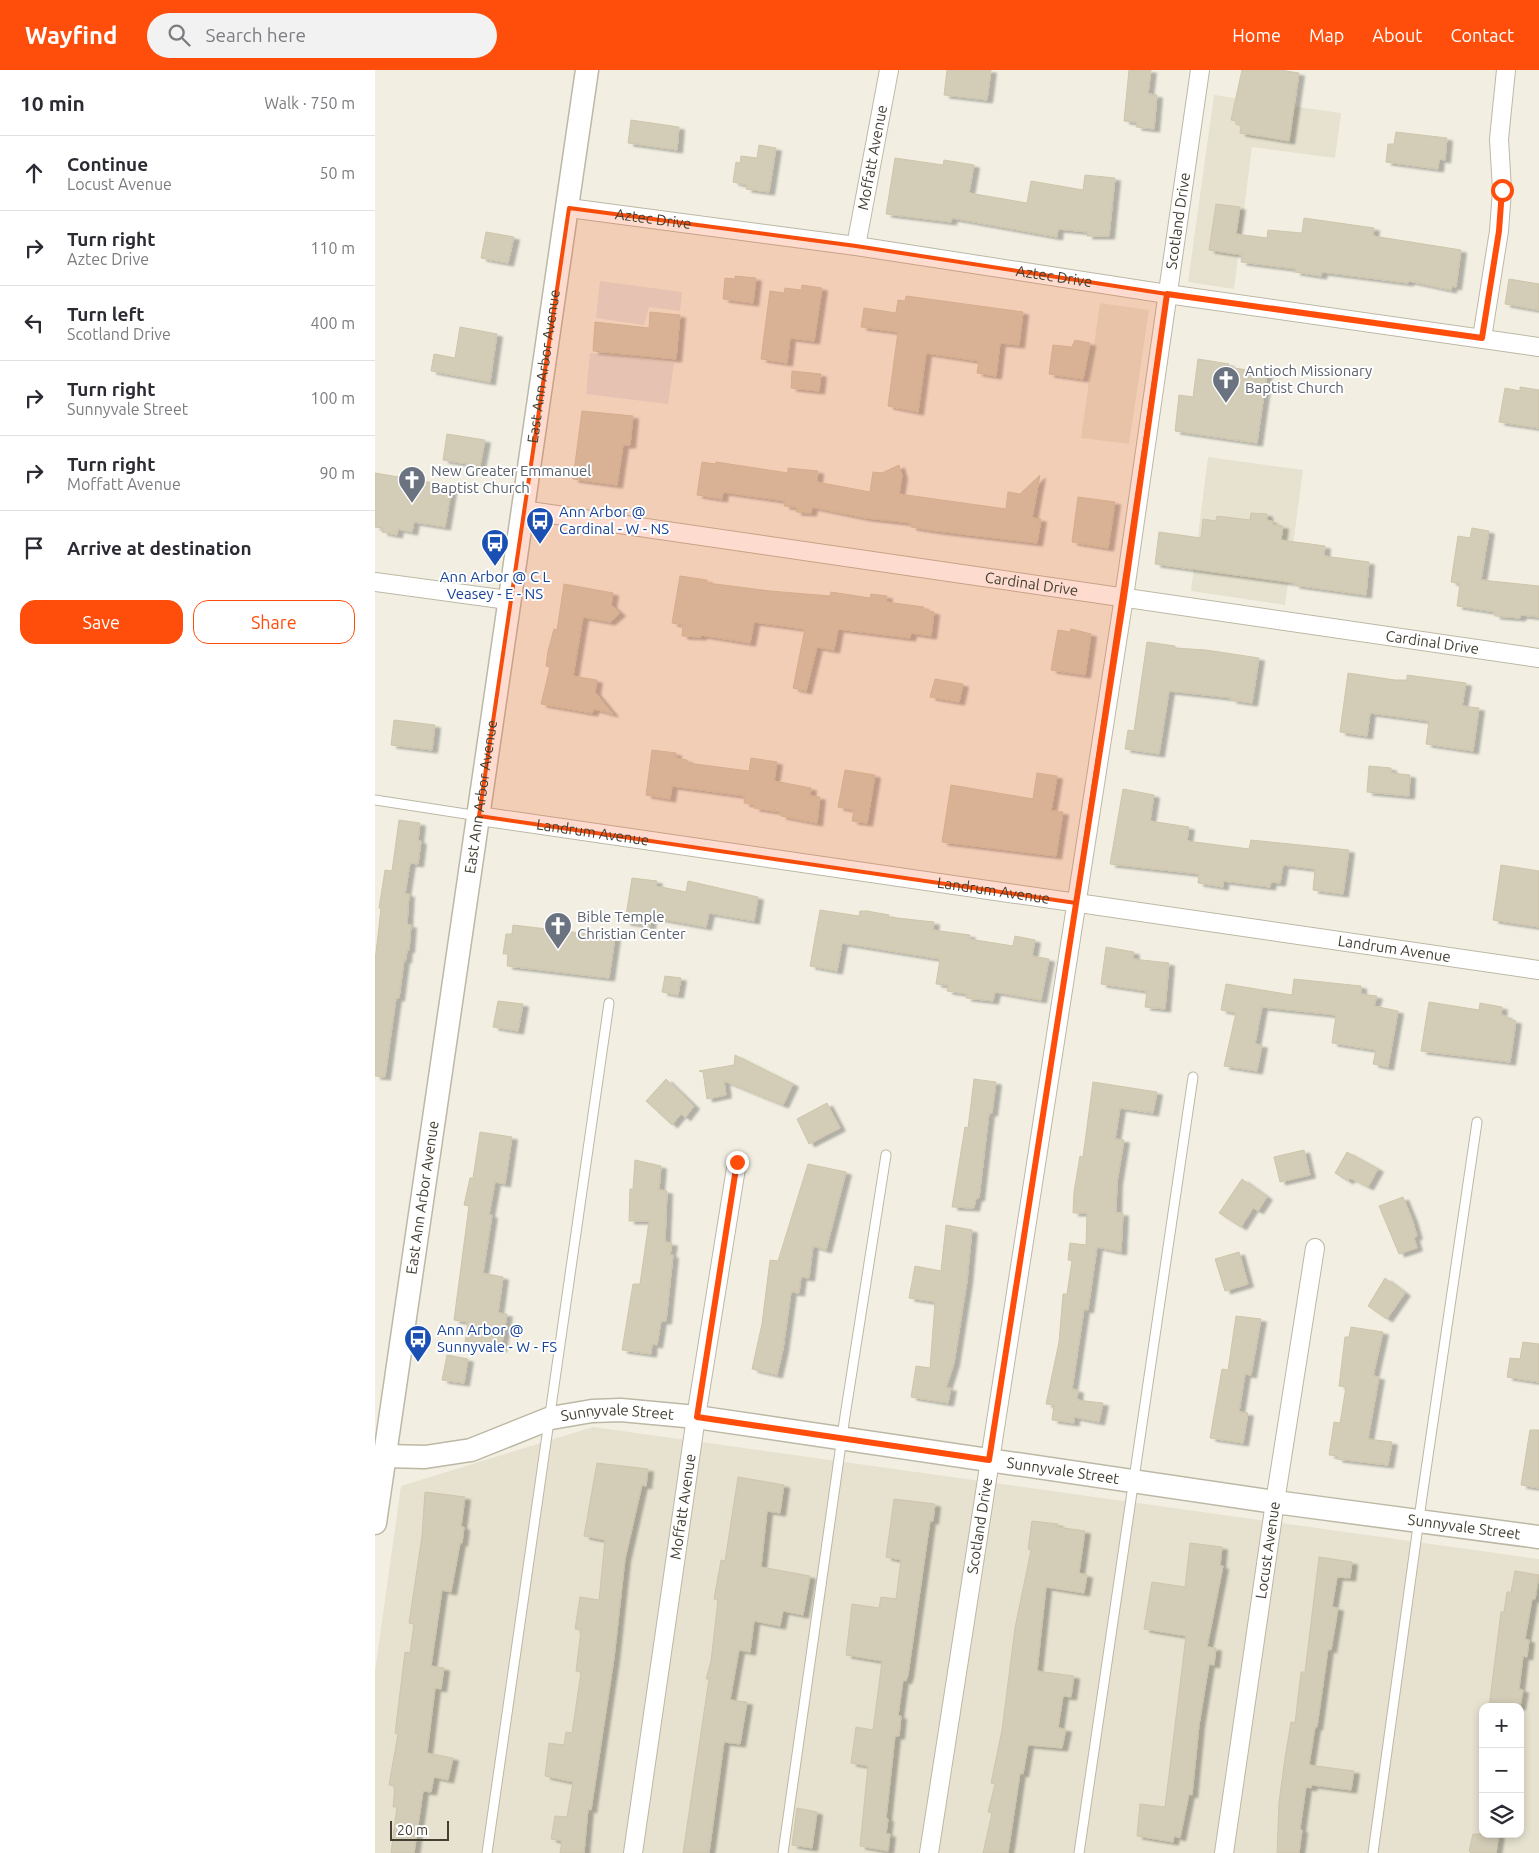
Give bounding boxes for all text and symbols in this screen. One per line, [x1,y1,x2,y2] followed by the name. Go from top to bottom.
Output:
[147,13,497,58] search box
[165,21,193,49] icon: search
[25,22,117,49] text: Wayfind
[205,24,306,46] text: Search here
[1232,25,1281,45] text: Home
[1309,25,1344,45] text: Map
[1372,25,1422,45] text: About
[1450,25,1514,45] text: Contact
[20,91,85,115] text: 10 min
[264,94,355,112] text: Walk · 750 m
[854,103,890,211] street label: Moffatt Avenue
[67,153,148,175] text: Continue
[20,159,48,187] icon: ahead
[319,164,355,182] text: 50 m
[1162,171,1193,270] street label: Scotland Drive
[67,175,172,193] text: Locust Avenue
[1491,179,1514,202] route start
[614,205,693,232] street label: Aztec Drive
[67,228,155,250] text: Turn right
[20,234,48,262] icon: right
[310,239,355,257] text: 110 m
[67,250,149,268] text: Aztec Drive
[1015,262,1094,290] street label: Aztec Drive
[524,288,563,444] street label: East Ann Arbor Avenue
[67,303,145,325] text: Turn left
[20,309,48,337] icon: left
[310,314,355,332] text: 400 m
[67,325,171,343] text: Scotland Drive
[1245,362,1372,396] place label: Antioch Missionary Baptist Church
[1211,365,1241,404] church icon: Antioch Missionary Baptist Church
[67,378,155,400] text: Turn right
[20,384,48,412] icon: right
[310,389,355,407] text: 100 m
[67,400,188,418] text: Sunnyvale Street
[67,453,155,475] text: Turn right
[20,459,48,487] icon: right
[431,462,591,496] place label: New Greater Emmanuel Baptist Church
[319,464,355,482] text: 90 m
[397,465,427,504] church icon: New Greater Emmanuel Baptist Church
[67,475,181,493] text: Moffatt Avenue
[559,503,669,537] place label: Ann Arbor @ Cardinal - W - NS
[525,506,555,545] bus stop icon: Ann Arbor @ Cardinal - W - NS
[480,528,510,567] bus stop icon: Ann Arbor @ C L Veasey - E - NS
[20,534,48,562] icon: arrive
[67,537,252,559] text: Arrive at destination
[440,568,551,602] place label: Ann Arbor @ C L Veasey - E - NS
[984,568,1080,599] street label: Cardinal Drive
[20,600,183,644] button: Save
[193,600,355,644] button: Share
[1385,627,1480,657] street label: Cardinal Drive
[461,719,500,875] street label: East Ann Arbor Avenue
[535,815,650,849] street label: Landrum Avenue
[936,874,1051,907] street label: Landrum Avenue
[577,908,686,942] place label: Bible Temple Christian Center
[543,911,573,950] church icon: Bible Temple Christian Center
[1337,932,1452,965] street label: Landrum Avenue
[402,1119,442,1275] street label: East Ann Arbor Avenue
[726,1151,749,1174] route end
[437,1321,557,1355] place label: Ann Arbor @ Sunnyvale - W - FS
[403,1324,433,1363] bus stop icon: Ann Arbor @ Sunnyvale - W - FS
[559,1401,675,1424] street label: Sunnyvale Street
[667,1452,699,1561] street label: Moffatt Avenue
[1006,1454,1121,1487] street label: Sunnyvale Street
[963,1476,995,1575] street label: Scotland Drive
[1252,1500,1283,1600] street label: Locust Avenue
[1407,1511,1522,1542] street label: Sunnyvale Street
[1479,1703,1524,1838] map controls
[1479,1703,1524,1748] button: +
[1479,1748,1524,1793] button: −
[1479,1793,1524,1838] button: layers
[390,1818,449,1841] scale bar
[397,1822,428,1838] text: 20 m

